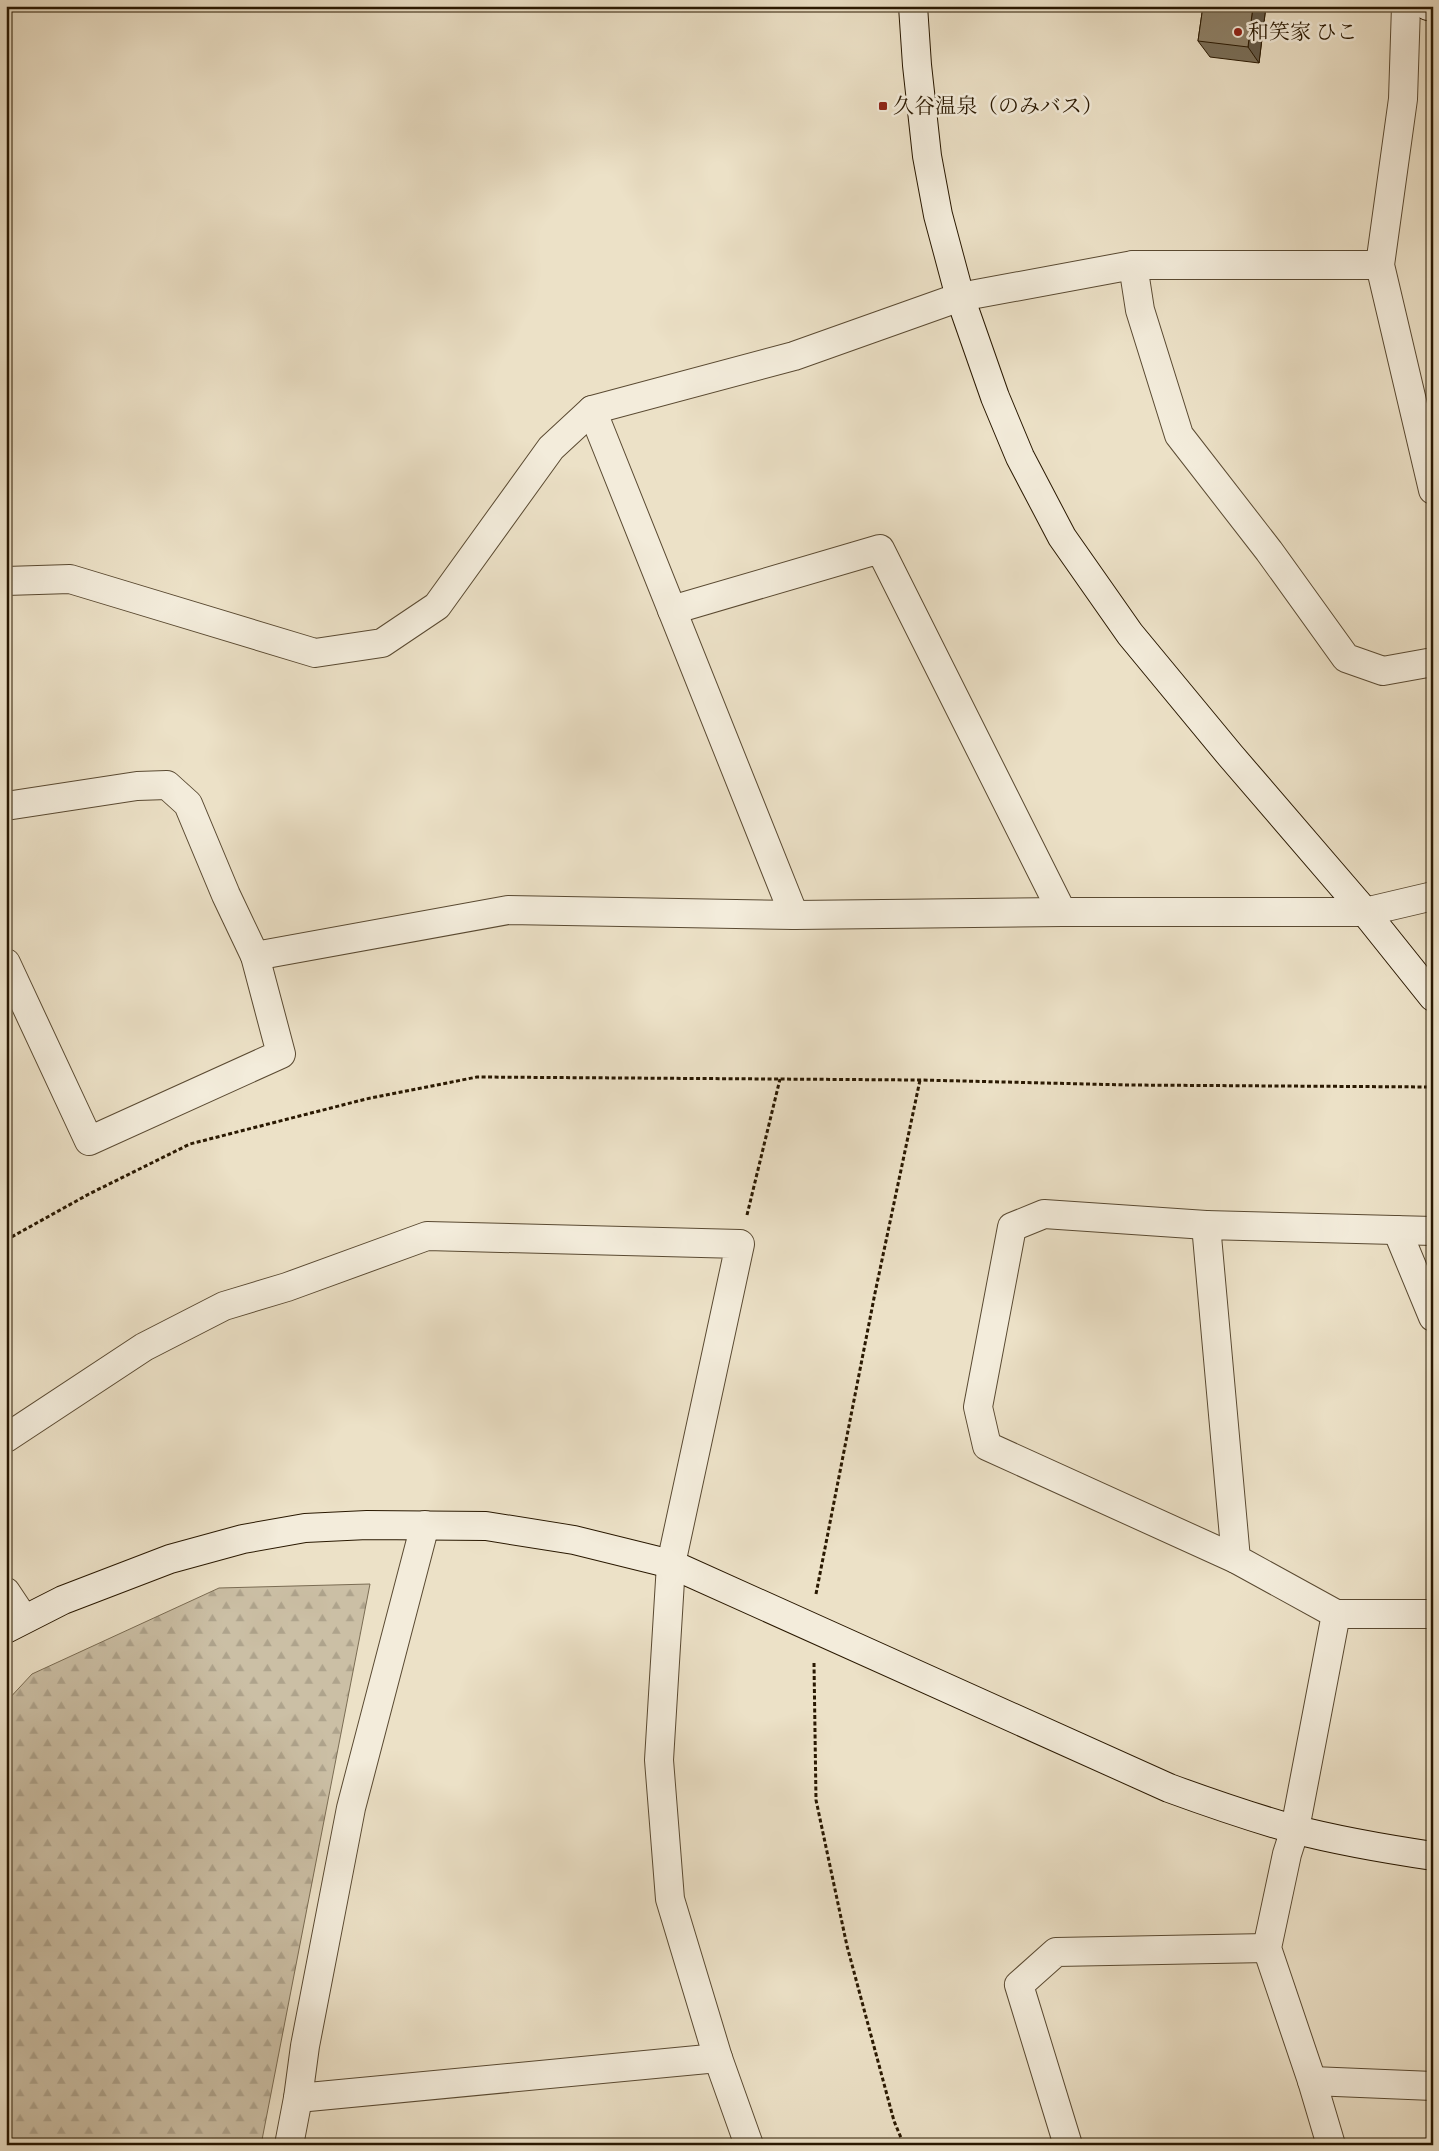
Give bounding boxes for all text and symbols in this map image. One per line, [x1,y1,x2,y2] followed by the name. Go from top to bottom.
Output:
[1248,19,1357,46] place label: 和笑家 ひこ
[1232,26,1244,38] marker: 和笑家 ひこ
[893,93,1103,120] place label: 久谷温泉（のみバス）
[877,100,889,112] marker: 久谷温泉（のみバス）

